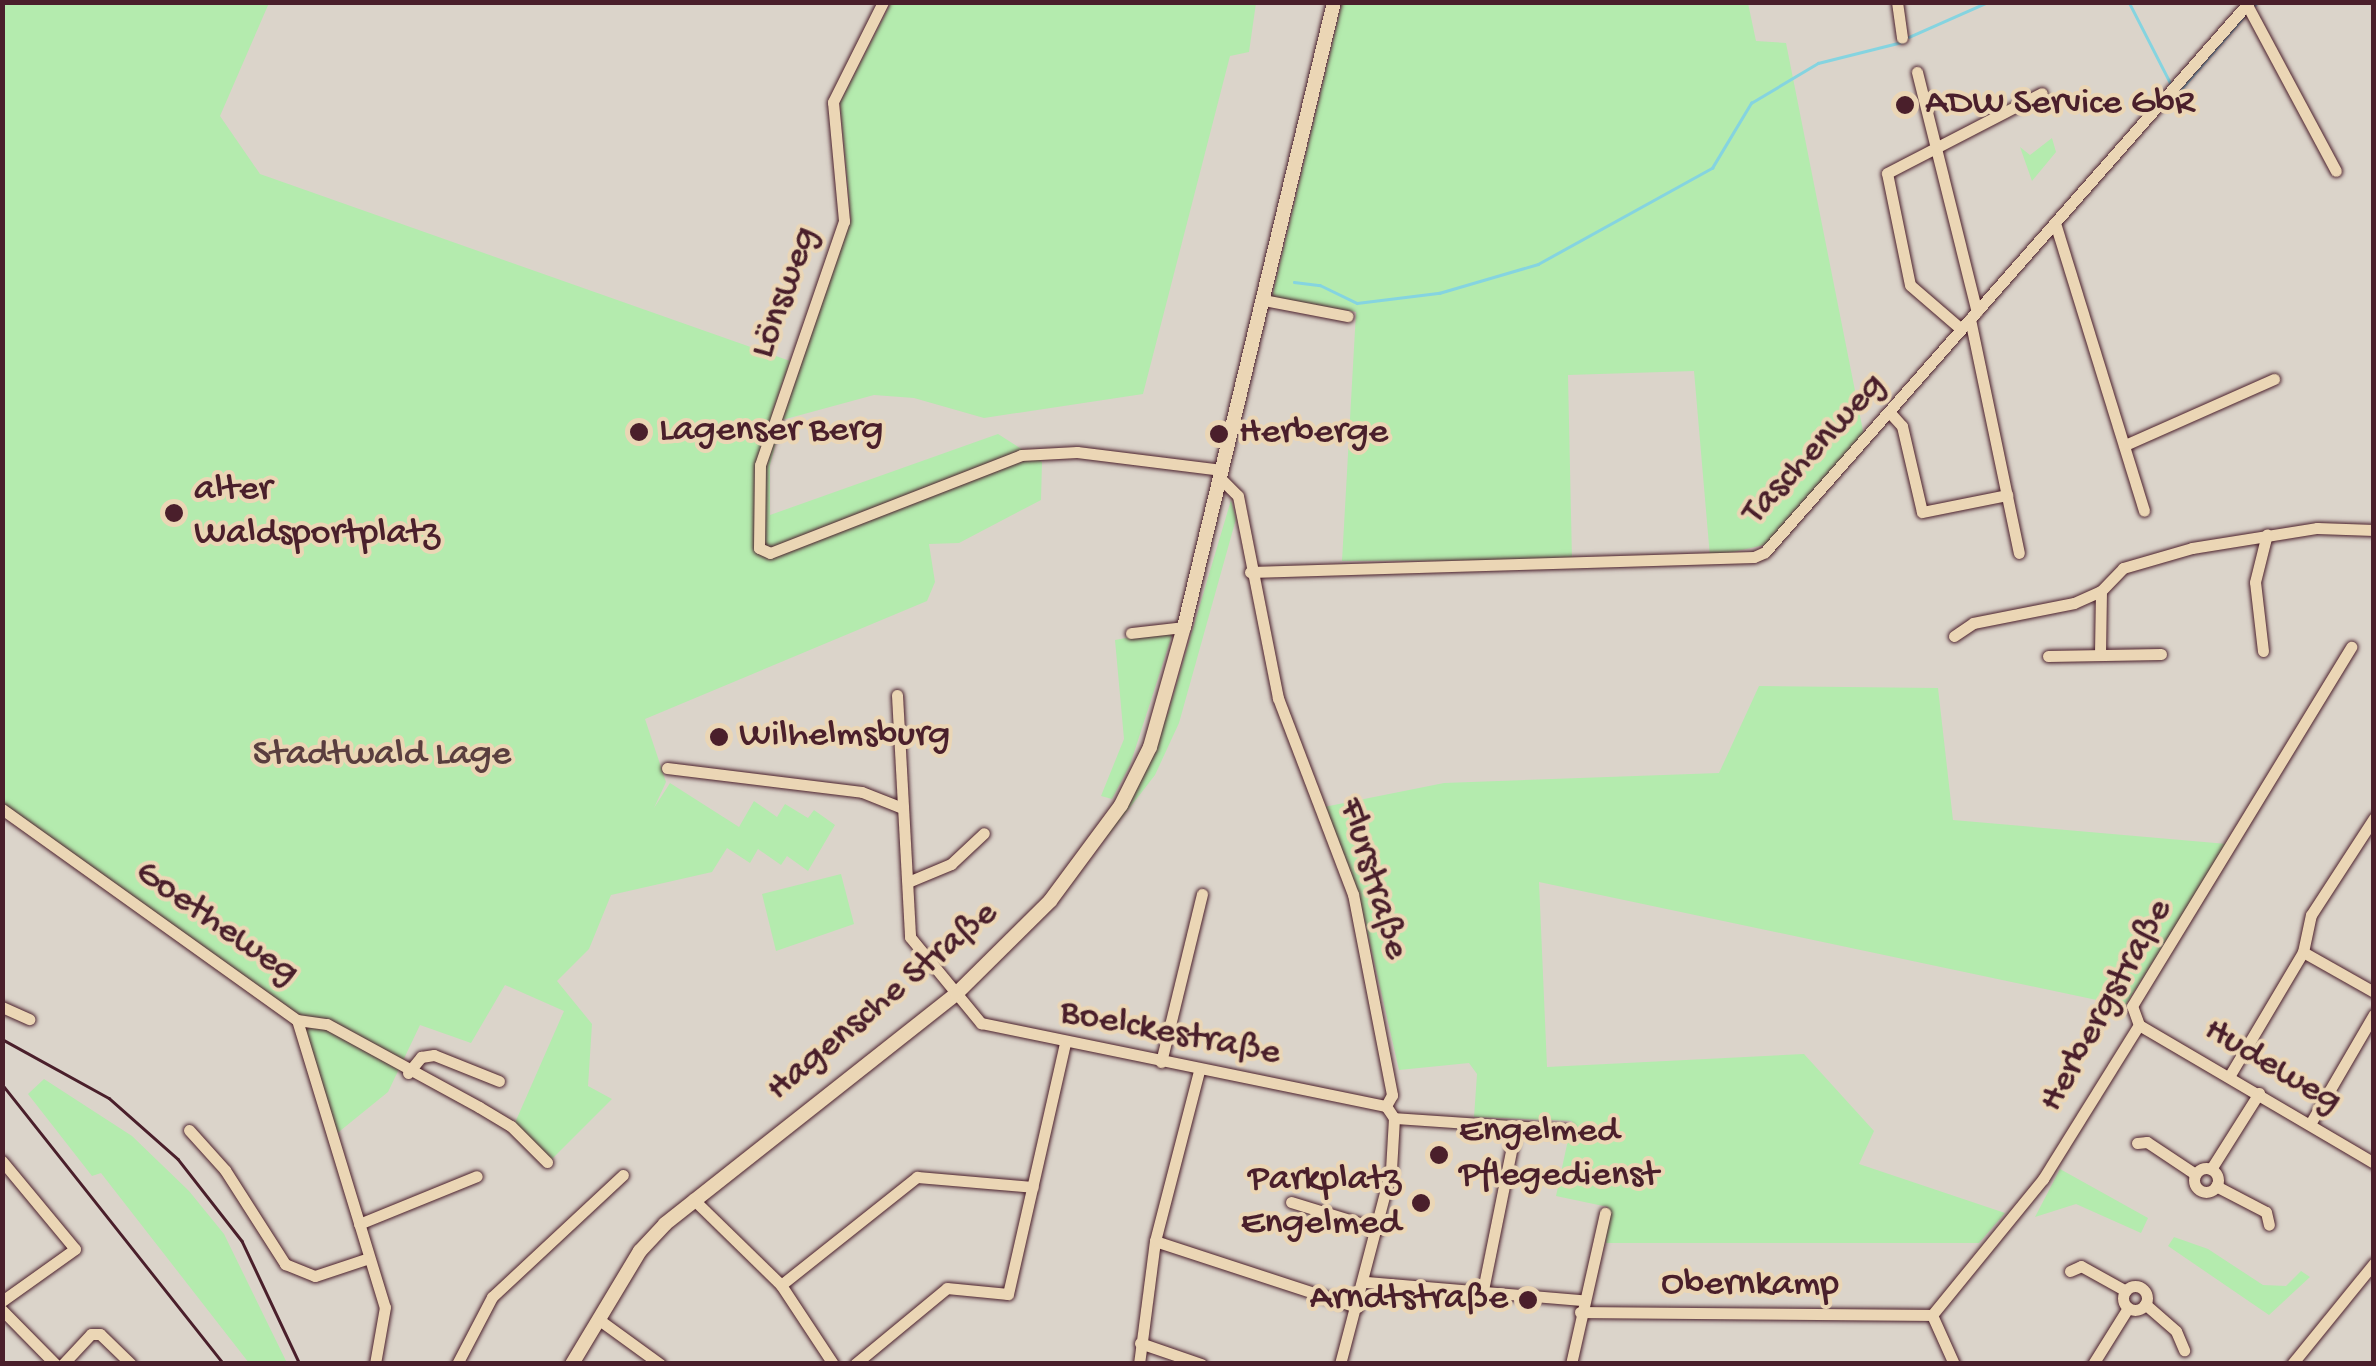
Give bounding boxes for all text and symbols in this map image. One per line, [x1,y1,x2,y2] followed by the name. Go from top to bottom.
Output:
[1925,82,2195,128] place label: ADW Service GbR
[1894,94,1916,116] marker: ADW Service GbR
[741,221,831,365] street label: Lönsweg
[1733,364,1897,536] street label: Taschenweg
[659,409,883,455] place label: Lagenser Berg
[1239,411,1388,457] place label: Herberge
[628,421,650,443] marker: Lagenser Berg
[1208,423,1230,445] marker: Herberge
[194,468,440,558] place label: alter Waldsportplatz
[163,502,185,524] marker: alter Waldsportplatz
[739,714,950,760] place label: Wilhelmsburg
[708,726,730,748] marker: Wilhelmsburg
[253,733,511,779] park label: Stadtwald Lage
[1326,793,1418,965] street label: Flurstraße
[125,851,307,997] street label: Goetheweg
[758,892,1008,1112] street label: Hagensche Straße
[2030,892,2184,1120] street label: Herbergstraße
[1056,990,1284,1078] street label: Boelckestraße
[2195,1008,2349,1126] street label: Hudeweg
[1459,1110,1658,1200] place label: Engelmed Pflegedienst
[1428,1144,1450,1166] marker: Engelmed Pflegedienst
[1241,1158,1401,1248] place label: Parkplatz Engelmed
[1410,1192,1432,1214] marker: Parkplatz Engelmed
[1661,1263,1839,1309] street label: Obernkamp
[1310,1277,1508,1323] place label: Arndtstraße
[1517,1289,1539,1311] marker: Arndtstraße

